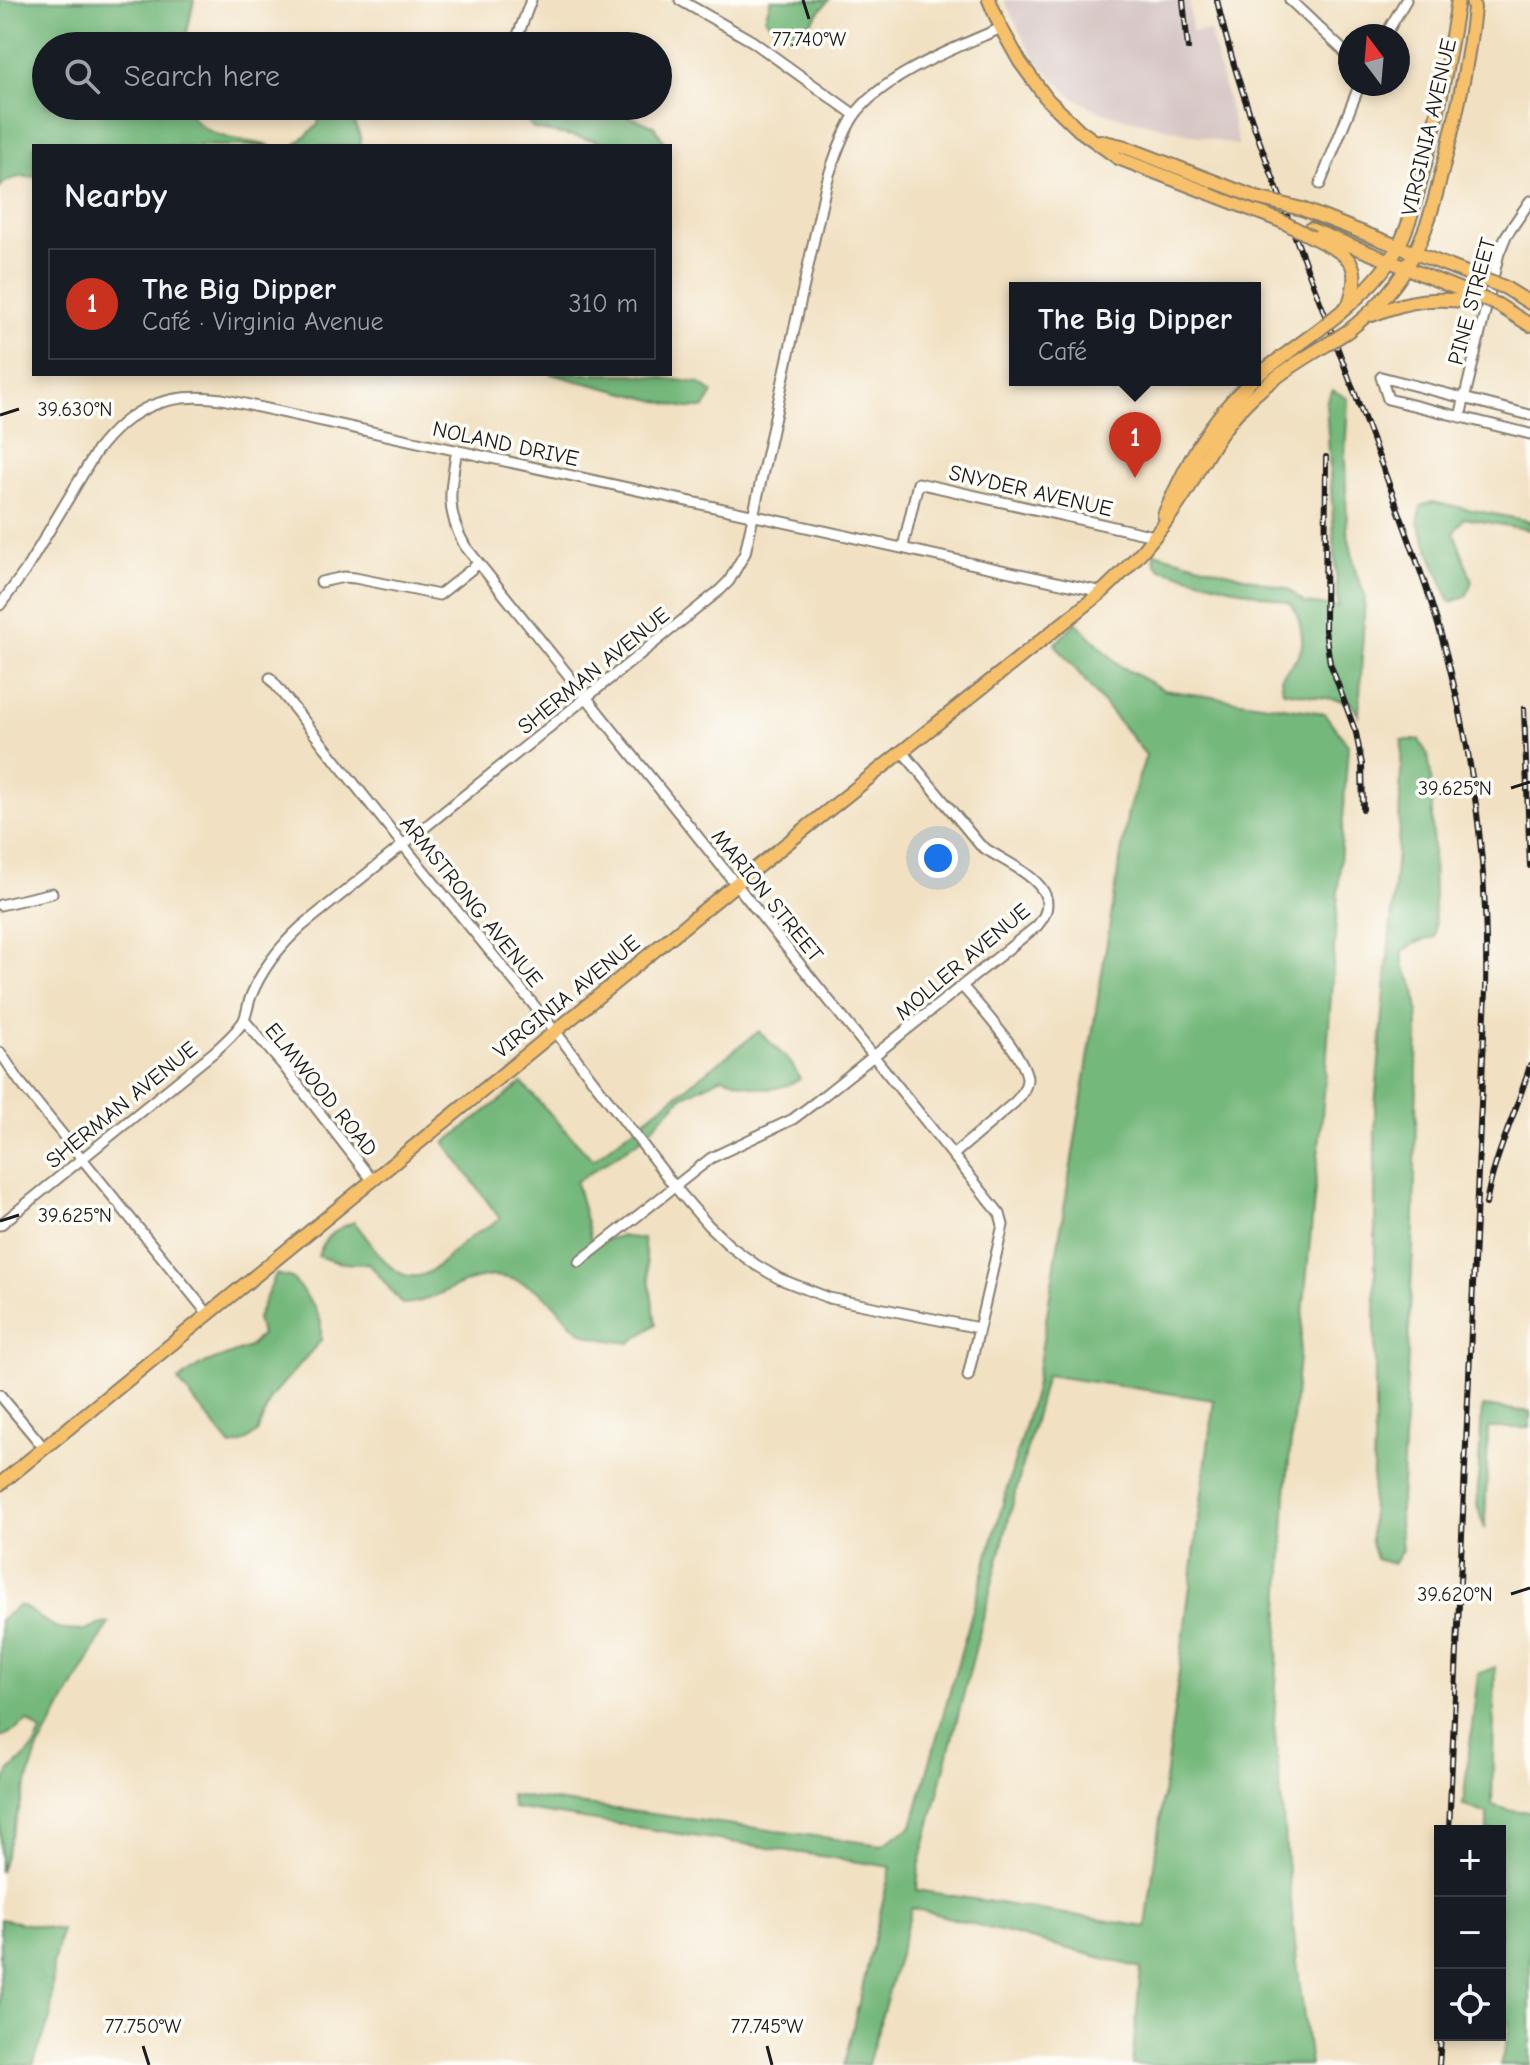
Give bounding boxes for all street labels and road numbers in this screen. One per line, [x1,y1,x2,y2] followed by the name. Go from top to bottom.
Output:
[1396,36,1462,218] street label: VIRGINIA AVENUE
[1442,234,1502,368] street label: PINE STREET
[430,416,581,472] street label: NOLAND DRIVE
[946,460,1115,522] street label: SNYDER AVENUE
[513,602,675,740] street label: SHERMAN AVENUE
[394,811,548,992] street label: ARMSTRONG AVENUE
[706,824,829,968] street label: MARION STREET
[890,898,1035,1026] street label: MOLLER AVENUE
[488,930,645,1064] street label: VIRGINIA AVENUE
[259,1018,383,1162] street label: ELMWOOD ROAD
[41,1036,203,1174] street label: SHERMAN AVENUE

